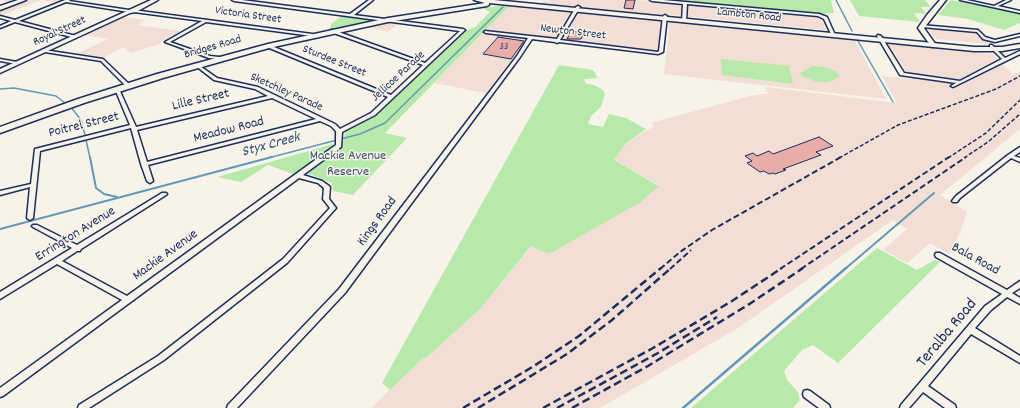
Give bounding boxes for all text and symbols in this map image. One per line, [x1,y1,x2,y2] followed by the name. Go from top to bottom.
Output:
[214,4,282,28] street label: Victoria Street
[716,5,782,27] street label: Lambton Road
[31,14,89,50] street label: Royal Street
[539,22,607,44] street label: Newton Street
[183,33,243,63] street label: Bridges Road
[500,42,508,54] house number: 33
[300,43,368,81] street label: Sturdee Street
[369,49,429,105] street label: Jellicoe Parade
[247,71,325,115] street label: Sketchley Parade
[171,86,231,116] street label: Lille Street
[47,109,121,143] street label: Poitrel Street
[192,114,266,148] street label: Meadow Road
[240,130,302,162] water label: Styx Creek
[310,149,386,182] park label: Mackie Avenue Reserve
[354,194,402,250] street label: Kings Road
[33,204,119,266] street label: Errington Avenue
[130,227,202,285] street label: Mackie Avenue
[948,240,1002,280] street label: Bala Road
[913,295,983,373] street label: Teralba Road

